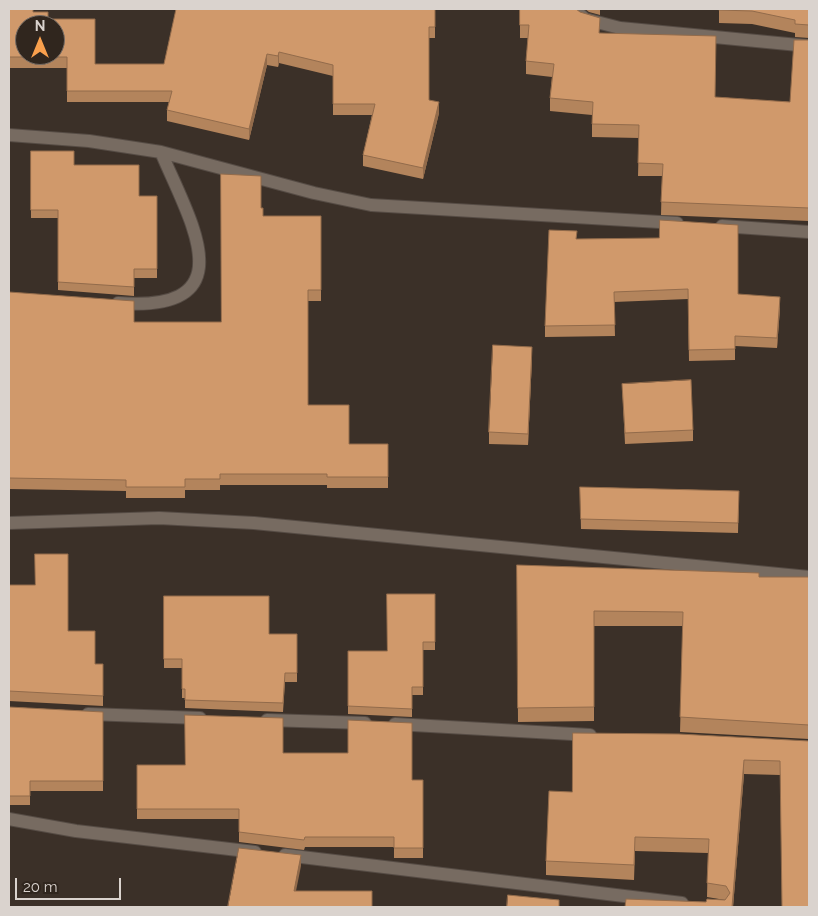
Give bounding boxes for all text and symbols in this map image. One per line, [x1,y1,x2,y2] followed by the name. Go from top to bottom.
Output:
[15,15,65,65] north arrow
[35,18,45,34] text: N
[18,868,124,900] scale bar
[23,878,58,896] text: 20 m

